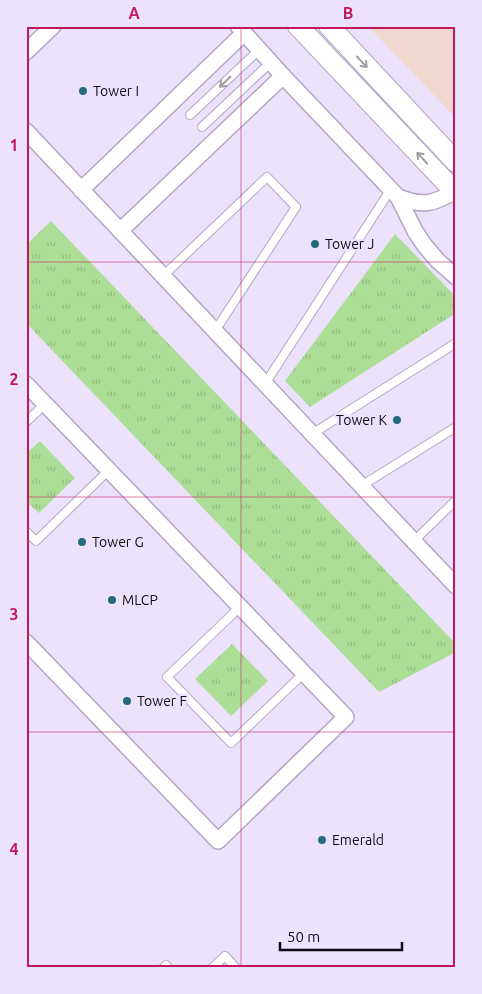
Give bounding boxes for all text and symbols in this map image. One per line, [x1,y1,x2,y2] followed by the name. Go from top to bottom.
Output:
[128,4,140,22] text: A
[343,4,353,22] text: B
[356,55,368,68] one-way arrow
[218,76,231,88] one-way arrow
[93,83,139,99] place label: Tower I
[77,85,89,97] marker: Tower I
[9,136,19,154] text: 1
[416,151,428,164] one-way arrow
[325,236,374,252] place label: Tower J
[309,238,321,250] marker: Tower J
[9,370,19,388] text: 2
[336,412,387,428] place label: Tower K
[391,414,403,426] marker: Tower K
[92,534,144,550] place label: Tower G
[76,536,88,548] marker: Tower G
[122,592,158,608] place label: MLCP
[106,594,118,606] marker: MLCP
[9,605,19,623] text: 3
[137,693,187,709] place label: Tower F
[121,695,133,707] marker: Tower F
[332,832,384,848] place label: Emerald
[316,834,328,846] marker: Emerald
[9,840,19,858] text: 4
[280,919,402,951] scale bar
[287,928,320,945] text: 50 m

